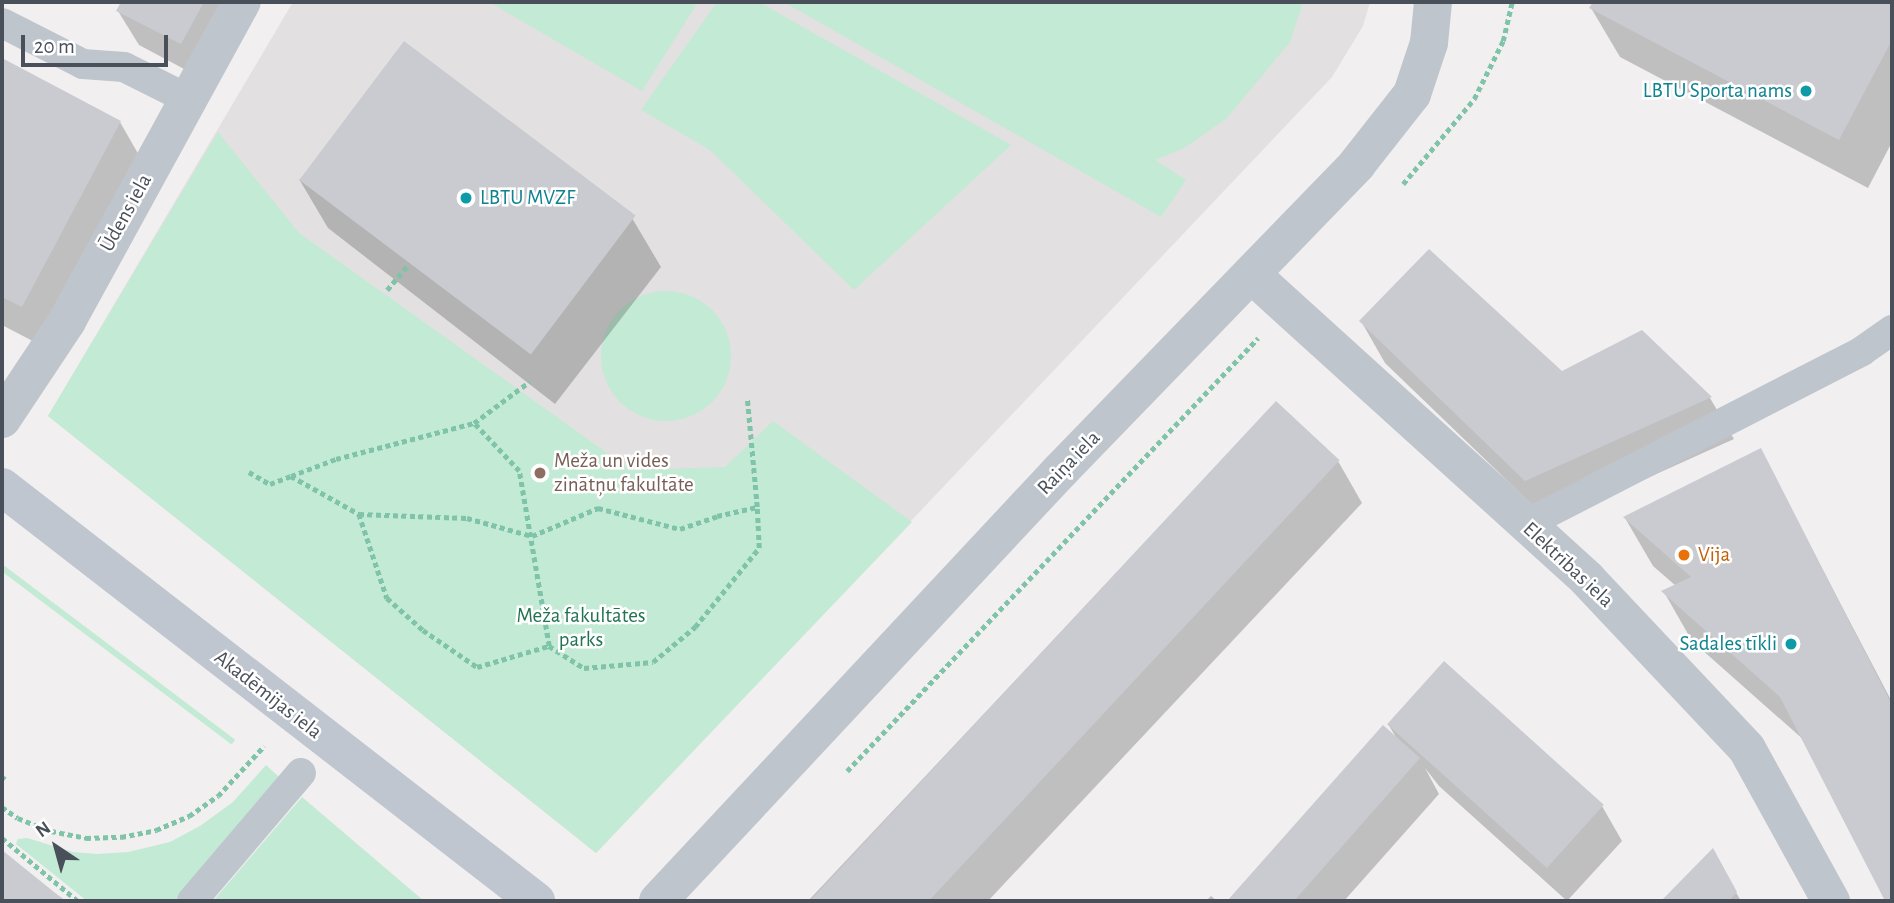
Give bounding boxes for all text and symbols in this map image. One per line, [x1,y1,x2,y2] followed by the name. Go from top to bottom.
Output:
[24,21,172,65] scale bar
[34,36,75,57] text: 20 m
[1643,78,1792,104] place label: LBTU Sporta nams
[1798,83,1814,99] marker: LBTU Sporta nams
[94,170,158,256] street label: Ūdens iela
[480,185,575,211] place label: LBTU MVZF
[458,190,474,206] marker: LBTU MVZF
[1032,426,1106,500] street label: Raiņa iela
[554,448,694,498] place label: Meža un vides zinātņu fakultāte
[532,465,548,481] marker: Meža un vides zinātņu fakultāte
[1518,517,1618,613] street label: Elektrības iela
[1698,542,1730,568] place label: Vija
[1676,547,1692,563] marker: Vija
[516,603,646,653] park label: Meža fakultātes parks
[1680,631,1777,657] place label: Sadales tīkli
[1783,636,1799,652] marker: Sadales tīkli
[209,645,327,745] street label: Akadēmijas iela
[21,812,91,882] north arrow
[32,818,54,841] text: N

